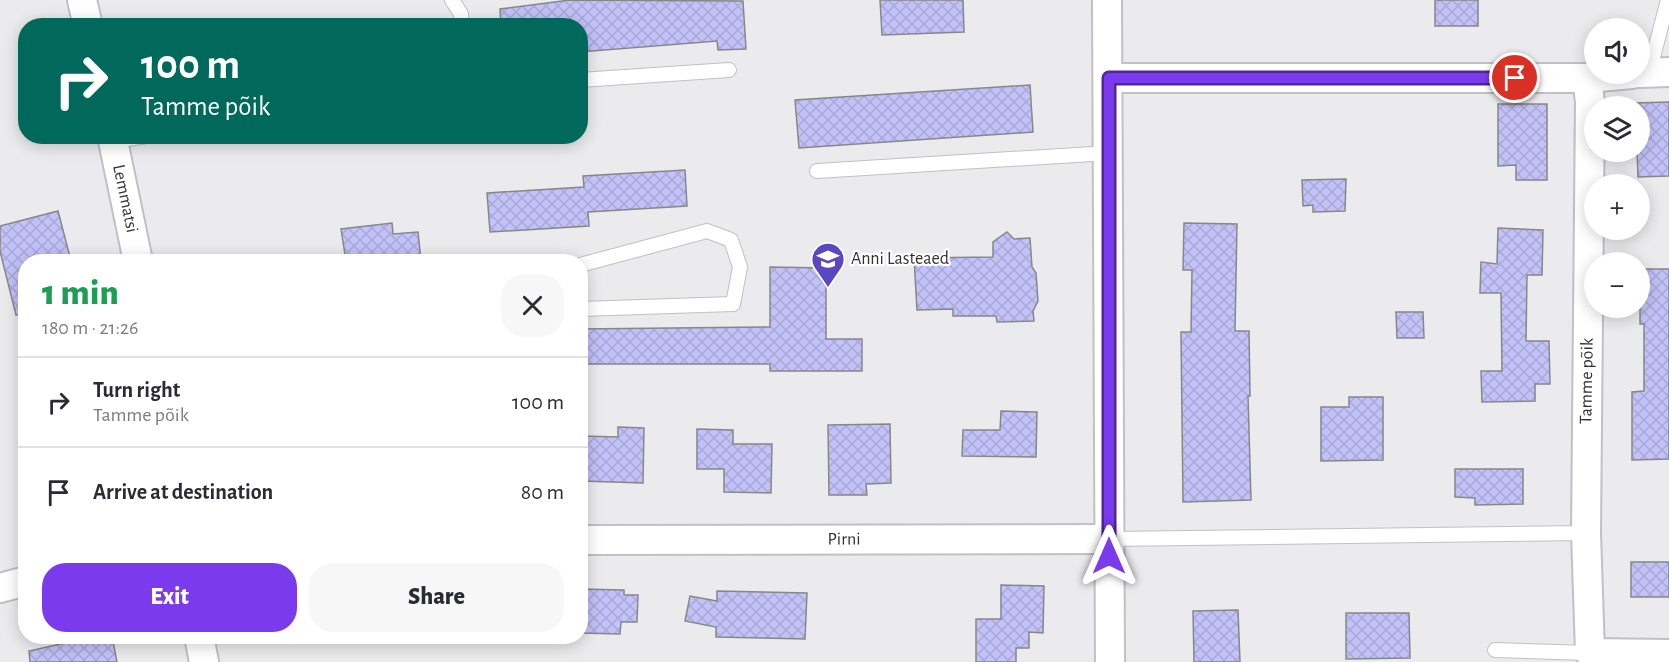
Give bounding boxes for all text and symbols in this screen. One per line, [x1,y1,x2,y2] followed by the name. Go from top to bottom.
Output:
[1584,18,1650,318] map controls
[1584,18,1650,84] button: sound
[42,42,120,120] icon: right
[141,44,240,86] text: 100 m
[1489,52,1540,103] pin
[1498,61,1531,94] icon: arrive
[141,93,270,120] text: Tamme põik
[1584,96,1650,162] button: layers
[109,163,141,234] street label: Lemmatsi
[1584,174,1650,240] button: +
[810,241,846,288] school or university icon: Anni Lasteaed
[851,250,949,268] place label: Anni Lasteaed
[1584,252,1650,318] button: −
[501,274,564,337] button: close
[42,275,119,311] text: 1 min
[42,318,138,338] text: 180 m · 21:26
[1577,337,1597,424] street label: Tamme põik
[93,379,180,401] text: Turn right
[42,386,75,419] icon: right
[512,391,564,413] text: 100 m
[93,405,189,425] text: Tamme põik
[42,476,75,509] icon: arrive
[93,481,273,503] text: Arrive at destination
[521,481,564,503] text: 80 m
[1077,524,1141,588] position arrow
[827,530,861,549] street label: Pirni
[42,563,297,632] button: Exit
[309,563,564,632] button: Share

